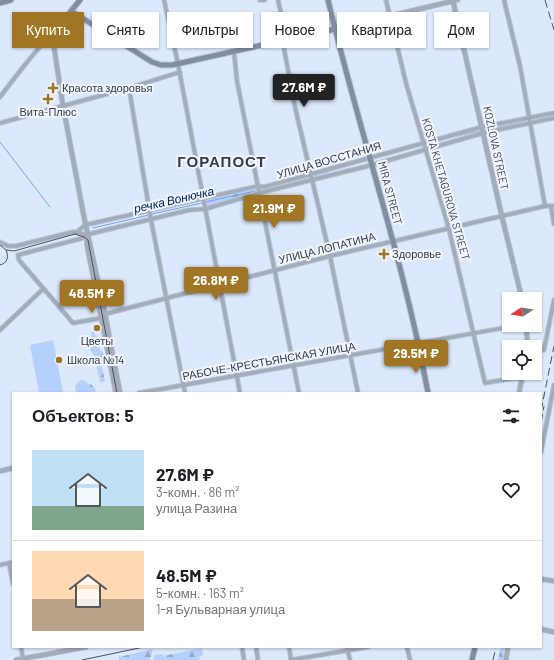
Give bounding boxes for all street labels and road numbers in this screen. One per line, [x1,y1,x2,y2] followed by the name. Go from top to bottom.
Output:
[481,105,512,191] street label: KOZLOVA STREET
[420,116,473,261] street label: KOSTA KHETAGUROVA STREET
[275,138,383,181] street label: УЛИЦА ВОССТАНИЯ
[376,160,405,226] street label: MIRA STREET
[277,229,377,266] street label: УЛИЦА ЛОПАТИНА
[181,339,357,382] street label: РАБОЧЕ-КРЕСТЬЯНСКАЯ УЛИЦА

